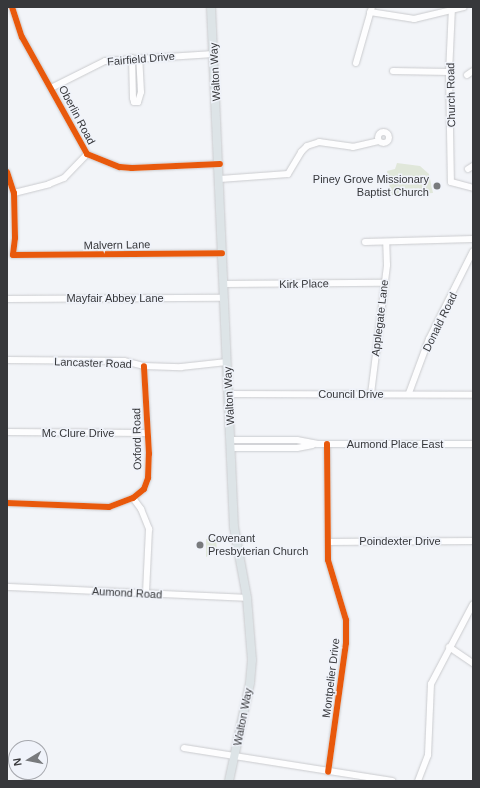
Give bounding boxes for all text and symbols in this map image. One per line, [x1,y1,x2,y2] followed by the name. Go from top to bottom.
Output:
[207,42,223,102] street label: Walton Way
[107,49,175,69] street label: Fairfield Drive
[444,62,458,128] street label: Church Road
[56,83,98,147] street label: Oberlin Road
[313,173,429,199] place label: Piney Grove Missionary Baptist Church
[432,181,442,191] marker: Piney Grove Missionary Baptist Church
[84,238,150,252] street label: Malvern Lane
[279,277,329,291] street label: Kirk Place
[369,279,391,357] street label: Applegate Lane
[420,290,460,354] street label: Donald Road
[66,291,164,305] street label: Mayfair Abbey Lane
[54,355,132,371] street label: Lancaster Road
[221,366,237,426] street label: Walton Way
[318,387,384,401] street label: Council Drive
[130,408,144,470] street label: Oxford Road
[42,426,114,440] street label: Mc Clure Drive
[347,437,443,451] street label: Aumond Place East
[208,532,308,558] place label: Covenant Presbyterian Church
[359,534,441,548] street label: Poindexter Drive
[195,540,205,550] marker: Covenant Presbyterian Church
[92,585,162,601] street label: Aumond Road
[320,637,342,719] street label: Montpelier Drive
[231,687,255,747] street label: Walton Way
[8,740,48,780] north arrow
[11,757,24,767] text: N

